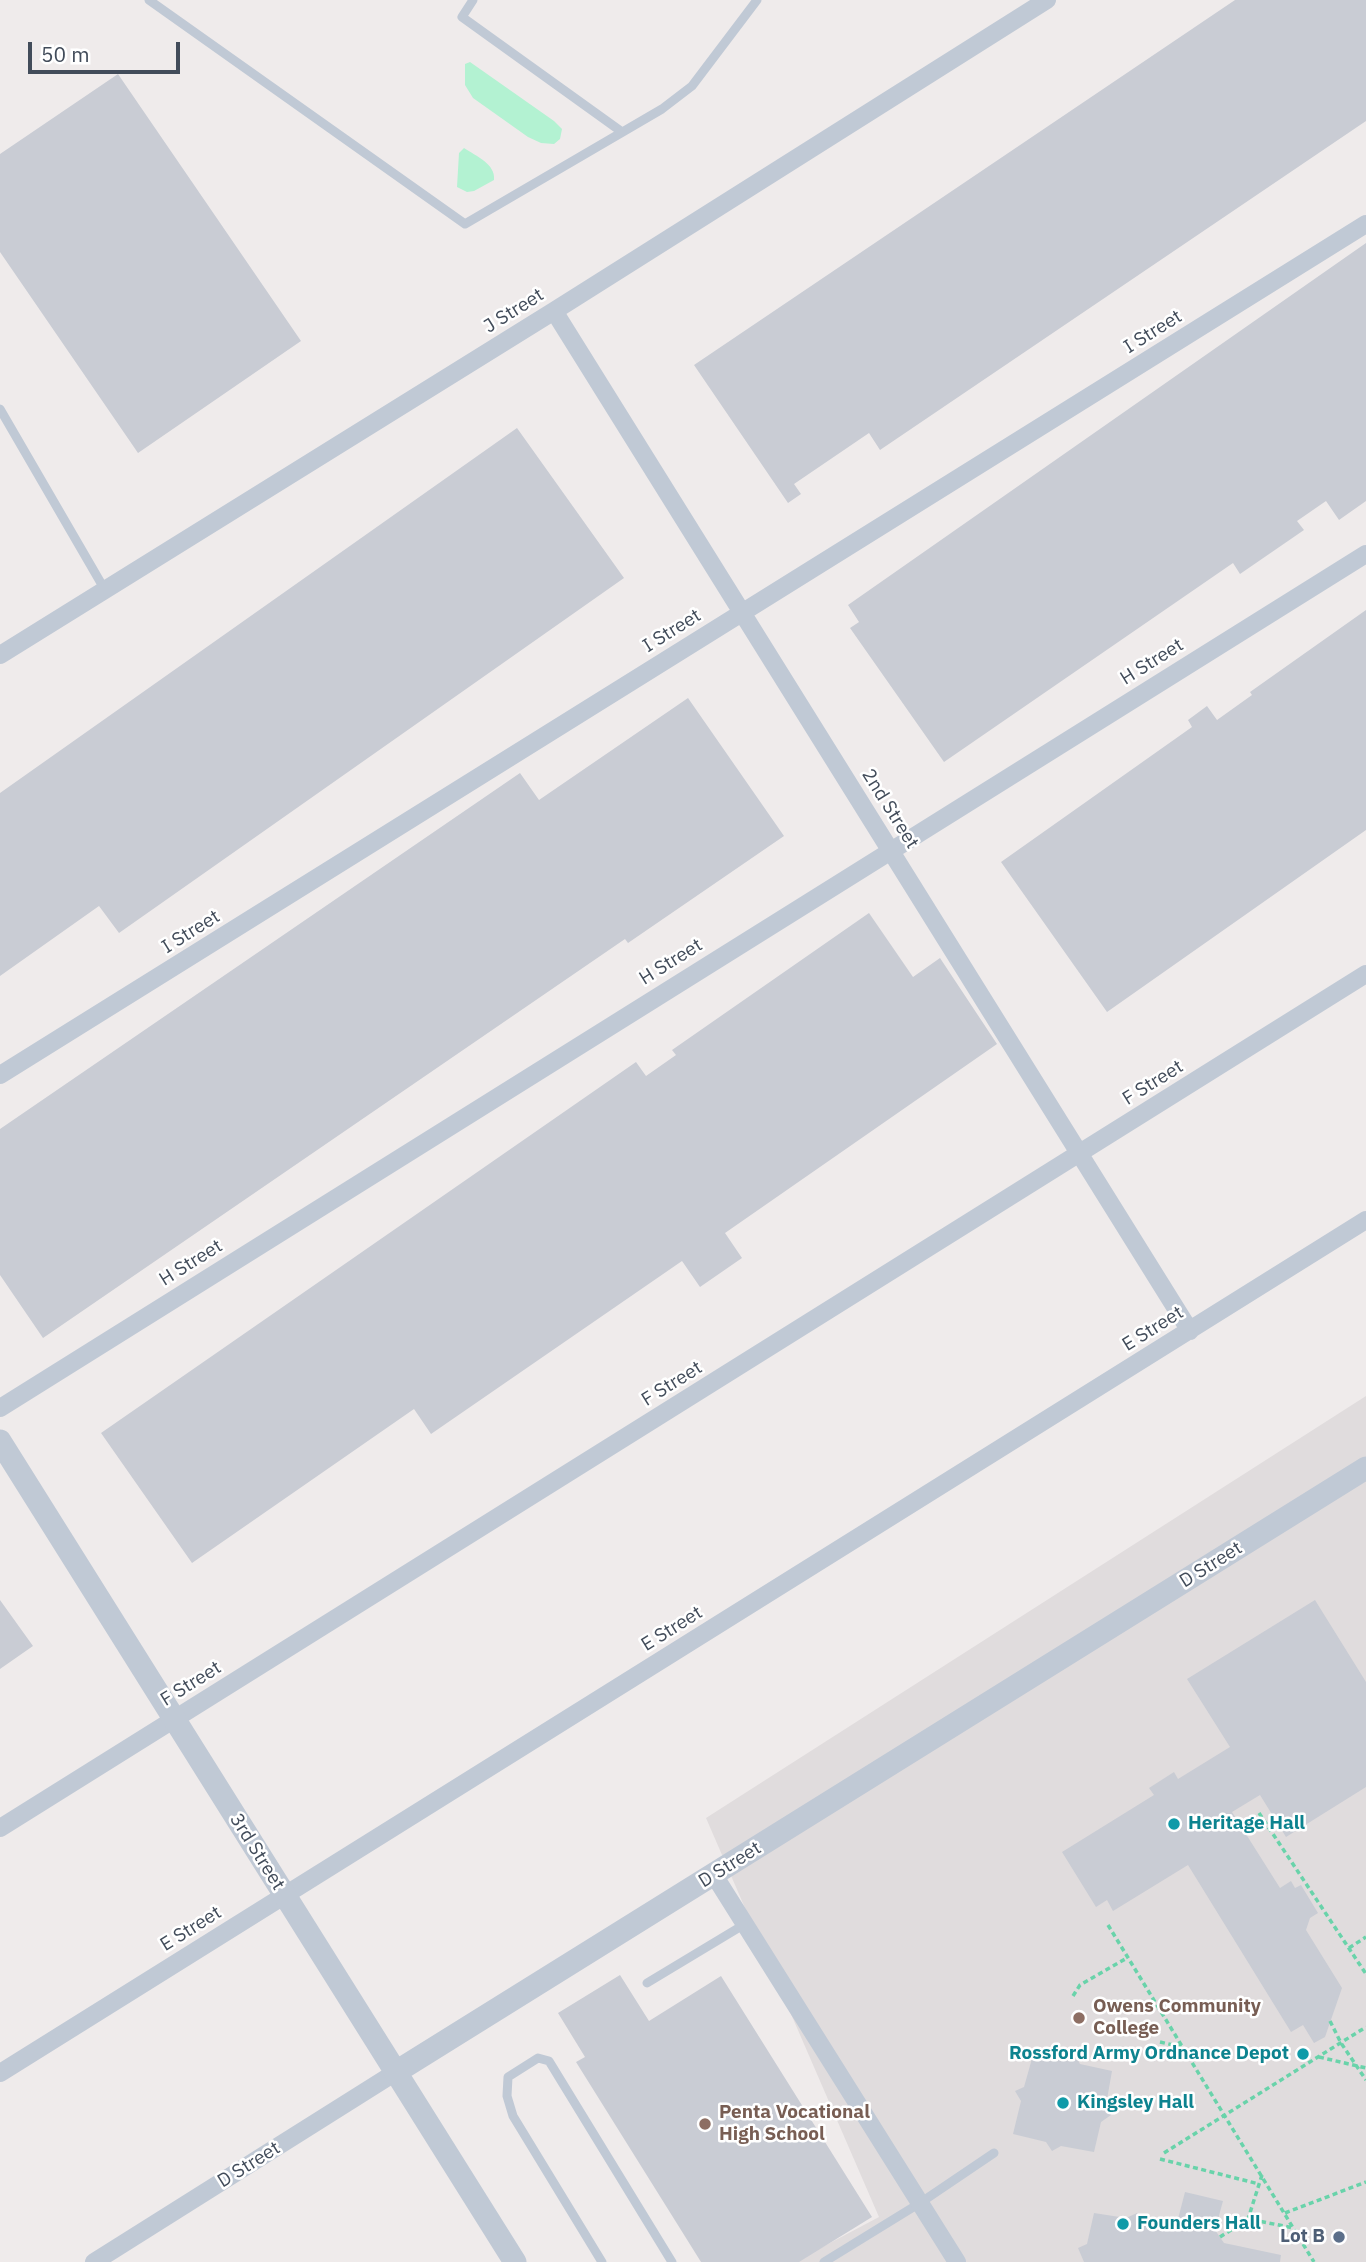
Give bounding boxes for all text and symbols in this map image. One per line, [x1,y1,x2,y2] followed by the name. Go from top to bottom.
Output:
[32,28,184,72] scale bar
[41,40,90,68] text: 50 m
[480,284,548,338] street label: J Street
[1120,305,1186,359] street label: I Street
[639,604,705,658] street label: I Street
[1116,634,1188,690] street label: H Street
[857,765,923,853] street label: 2nd Street
[158,905,224,959] street label: I Street
[635,934,707,990] street label: H Street
[1118,1056,1188,1110] street label: F Street
[155,1235,227,1291] street label: H Street
[1118,1301,1188,1357] street label: E Street
[637,1357,707,1411] street label: F Street
[1176,1537,1246,1593] street label: D Street
[637,1601,707,1657] street label: E Street
[156,1657,226,1711] street label: F Street
[225,1810,289,1894] street label: 3rd Street
[1188,1813,1305,1835] place label: Heritage Hall
[1166,1816,1182,1832] marker: Heritage Hall
[695,1837,765,1893] street label: D Street
[156,1901,226,1957] street label: E Street
[1093,1996,1261,2040] place label: Owens Community College
[1071,2010,1087,2026] marker: Owens Community College
[1009,2043,1289,2065] place label: Rossford Army Ordnance Depot
[1295,2046,1311,2062] marker: Rossford Army Ordnance Depot
[1077,2092,1194,2114] place label: Kingsley Hall
[1055,2095,1071,2111] marker: Kingsley Hall
[719,2102,870,2146] place label: Penta Vocational High School
[697,2116,713,2132] marker: Penta Vocational High School
[214,2137,284,2193] street label: D Street
[1137,2213,1261,2235] place label: Founders Hall
[1115,2216,1131,2232] marker: Founders Hall
[1280,2226,1325,2248] place label: Lot B
[1331,2229,1347,2245] marker: Lot B

